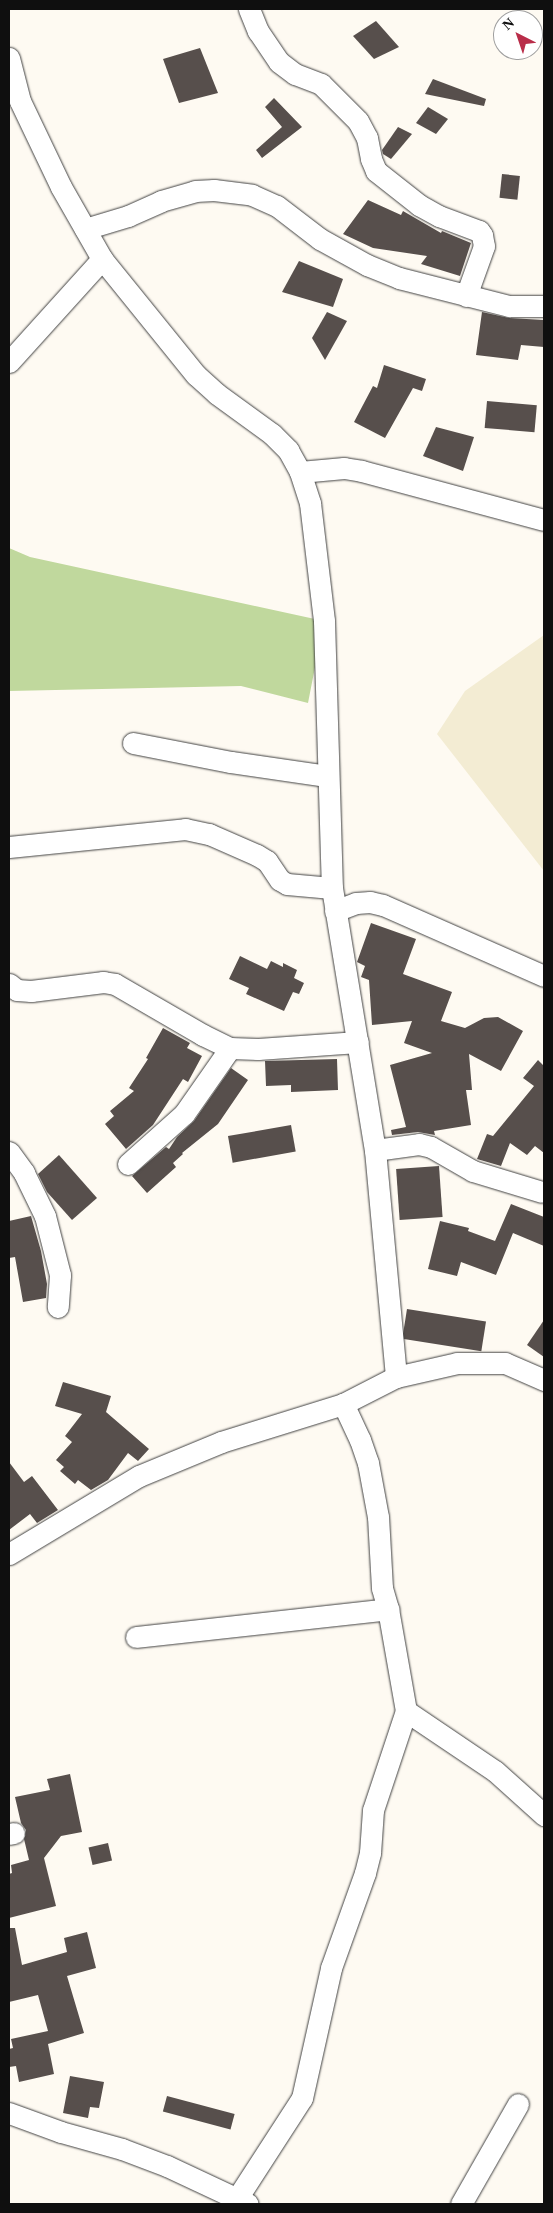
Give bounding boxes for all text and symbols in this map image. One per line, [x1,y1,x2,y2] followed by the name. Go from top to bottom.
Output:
[493,10,543,60] north arrow
[500,15,517,33] text: N

